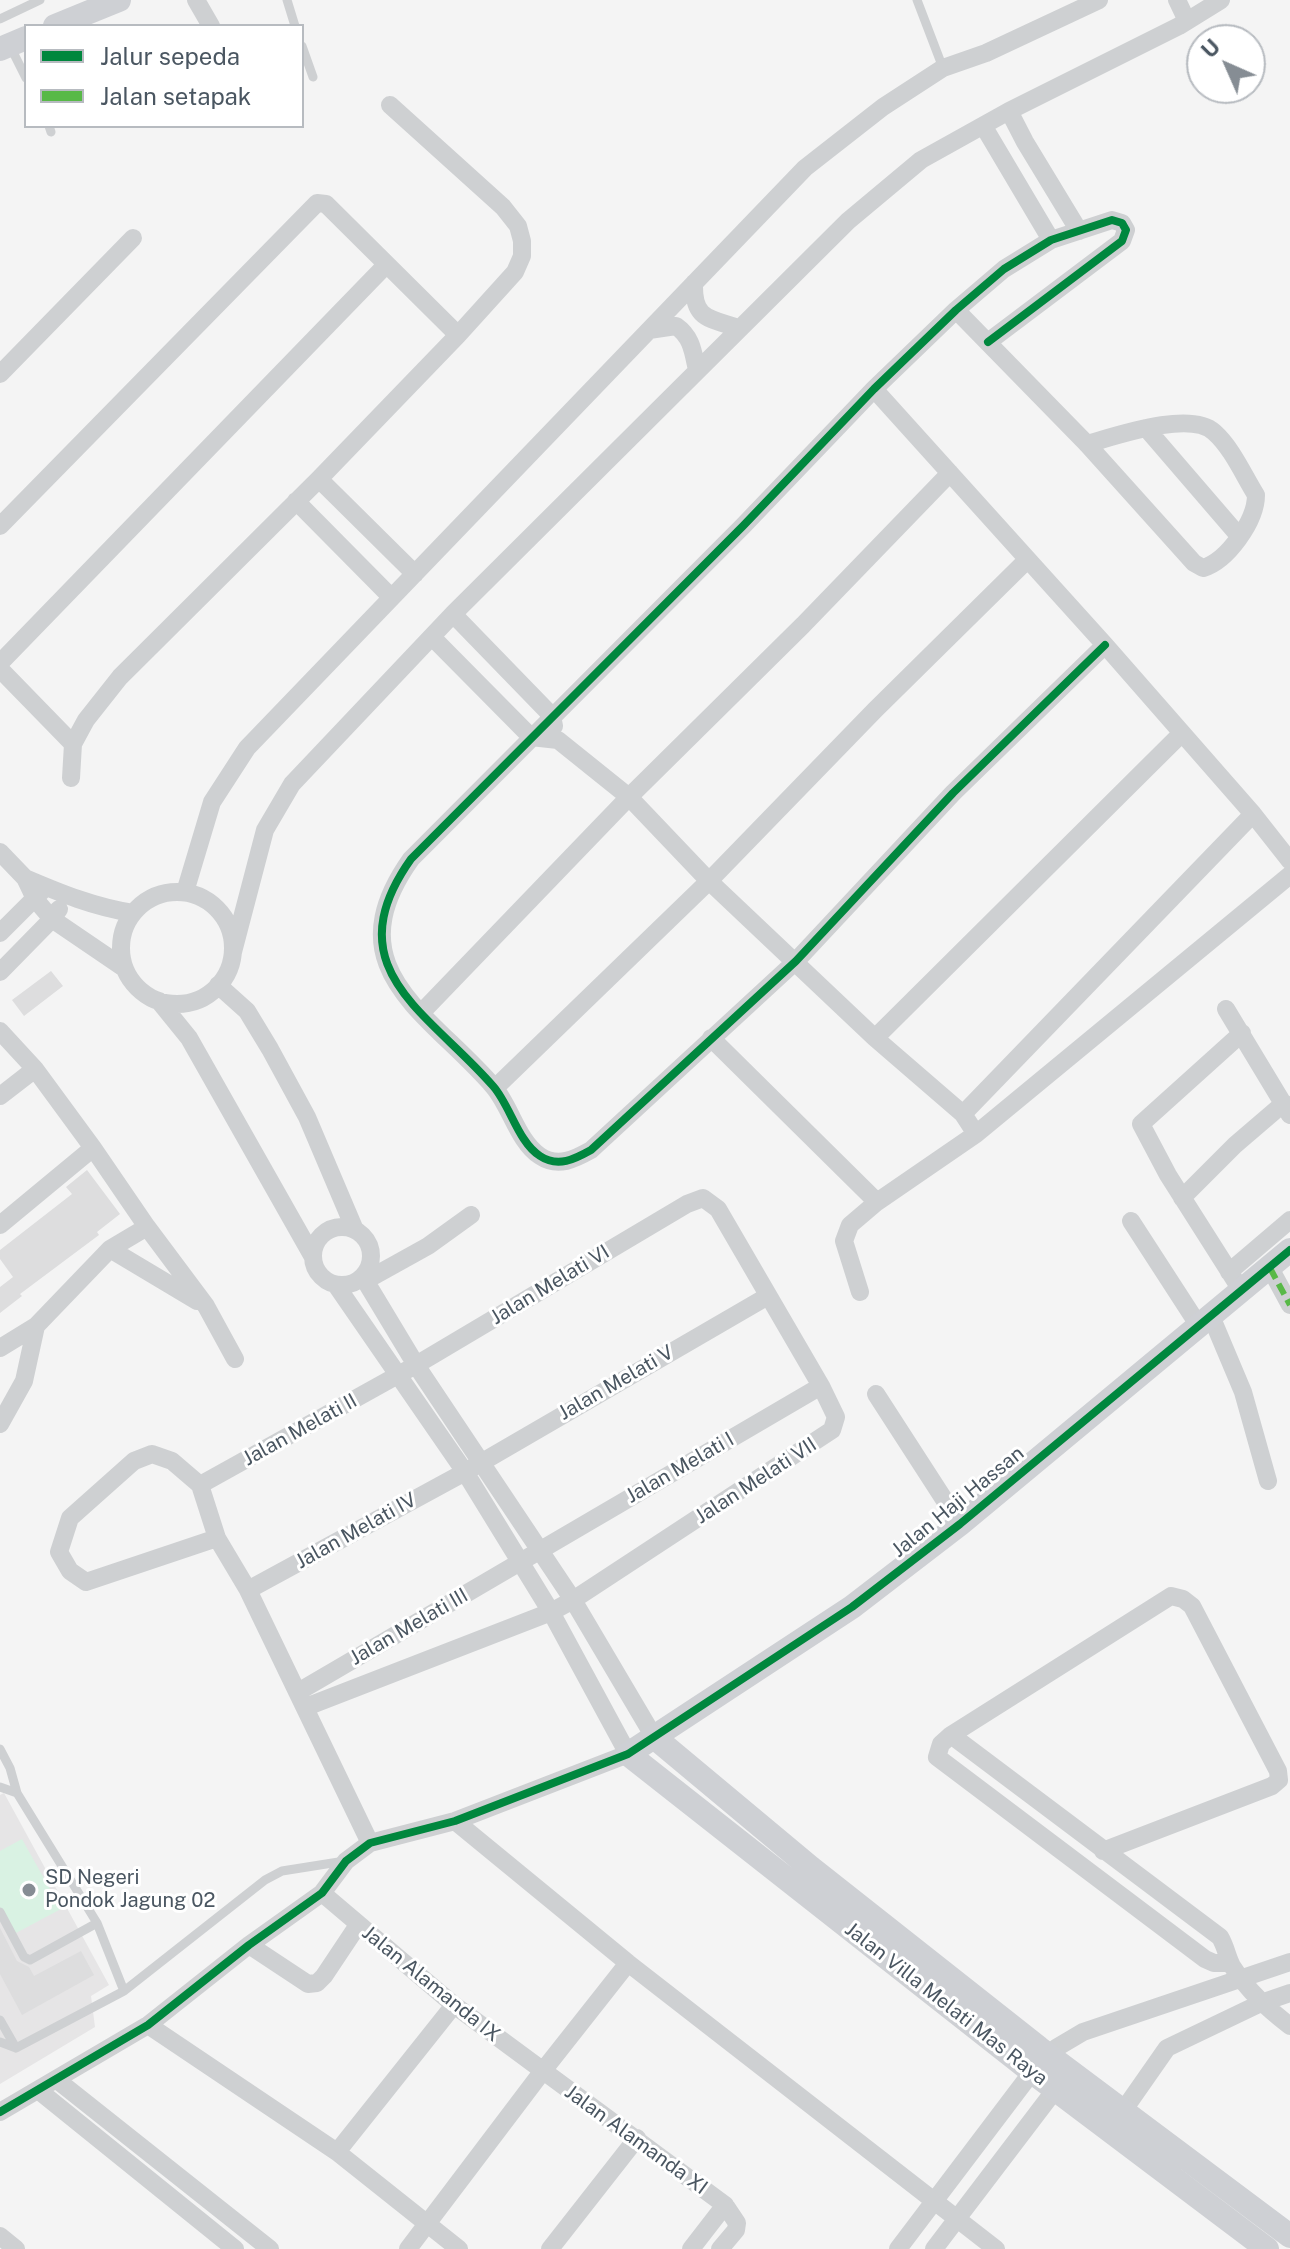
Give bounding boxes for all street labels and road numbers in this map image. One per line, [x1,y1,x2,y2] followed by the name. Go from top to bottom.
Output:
[486,1240,614,1330] street label: Jalan Melati VI
[554,1340,678,1426] street label: Jalan Melati V
[239,1389,361,1471] street label: Jalan Melati II
[622,1427,738,1509] street label: Jalan Melati I
[691,1433,821,1529] street label: Jalan Melati VII
[887,1441,1029,1563] street label: Jalan Haji Hassan
[291,1488,421,1574] street label: Jalan Melati IV
[346,1584,472,1670] street label: Jalan Melati III
[840,1917,1052,2091] street label: Jalan Villa Melati Mas Raya
[357,1921,505,2047] street label: Jalan Alamanda IX
[560,2080,712,2200] street label: Jalan Alamanda XI

